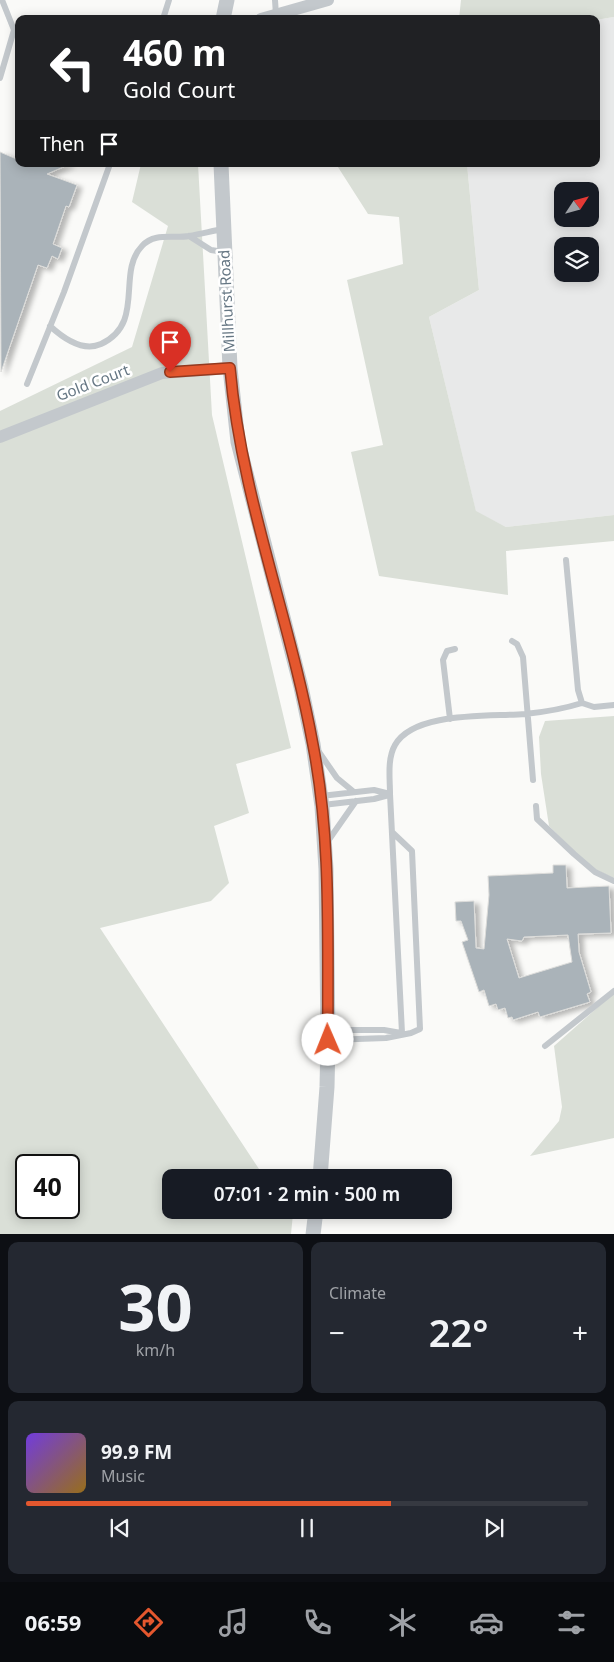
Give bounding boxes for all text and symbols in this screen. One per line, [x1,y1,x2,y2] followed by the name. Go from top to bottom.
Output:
[123,29,226,76] text: 460 m
[40,35,105,100] icon: left
[123,74,235,104] text: Gold Court
[95,130,123,158] icon: arrive
[40,131,85,157] text: Then
[554,182,599,228] north arrow
[554,182,599,282] map controls
[554,237,599,282] button: layers
[213,249,239,353] street label: Millhurst Road
[149,321,191,372] pin
[156,328,184,356] icon: arrive
[53,359,132,405] street label: Gold Court
[301,1013,353,1065] position arrow
[15,1154,80,1219] speed limit sign: 40
[214,1181,400,1207] text: 07:01 · 2 min · 500 m
[118,1262,193,1350] text: 30
[329,1282,386,1304] text: Climate
[429,1306,488,1358] text: 22°
[329,1313,345,1351] text: −
[572,1313,588,1351] text: +
[136,1339,175,1361] text: km/h
[101,1439,172,1465] text: 99.9 FM
[101,1465,145,1487] text: Music
[106,1514,134,1542] icon: previous
[293,1514,321,1542] icon: pause
[480,1514,508,1542] icon: next
[131,1605,166,1640] icon: directions
[216,1605,251,1640] icon: music
[300,1605,335,1640] icon: phone
[385,1605,420,1640] icon: climate
[469,1605,504,1640] icon: car
[554,1605,589,1640] icon: filters
[25,1607,81,1637] text: 06:59

